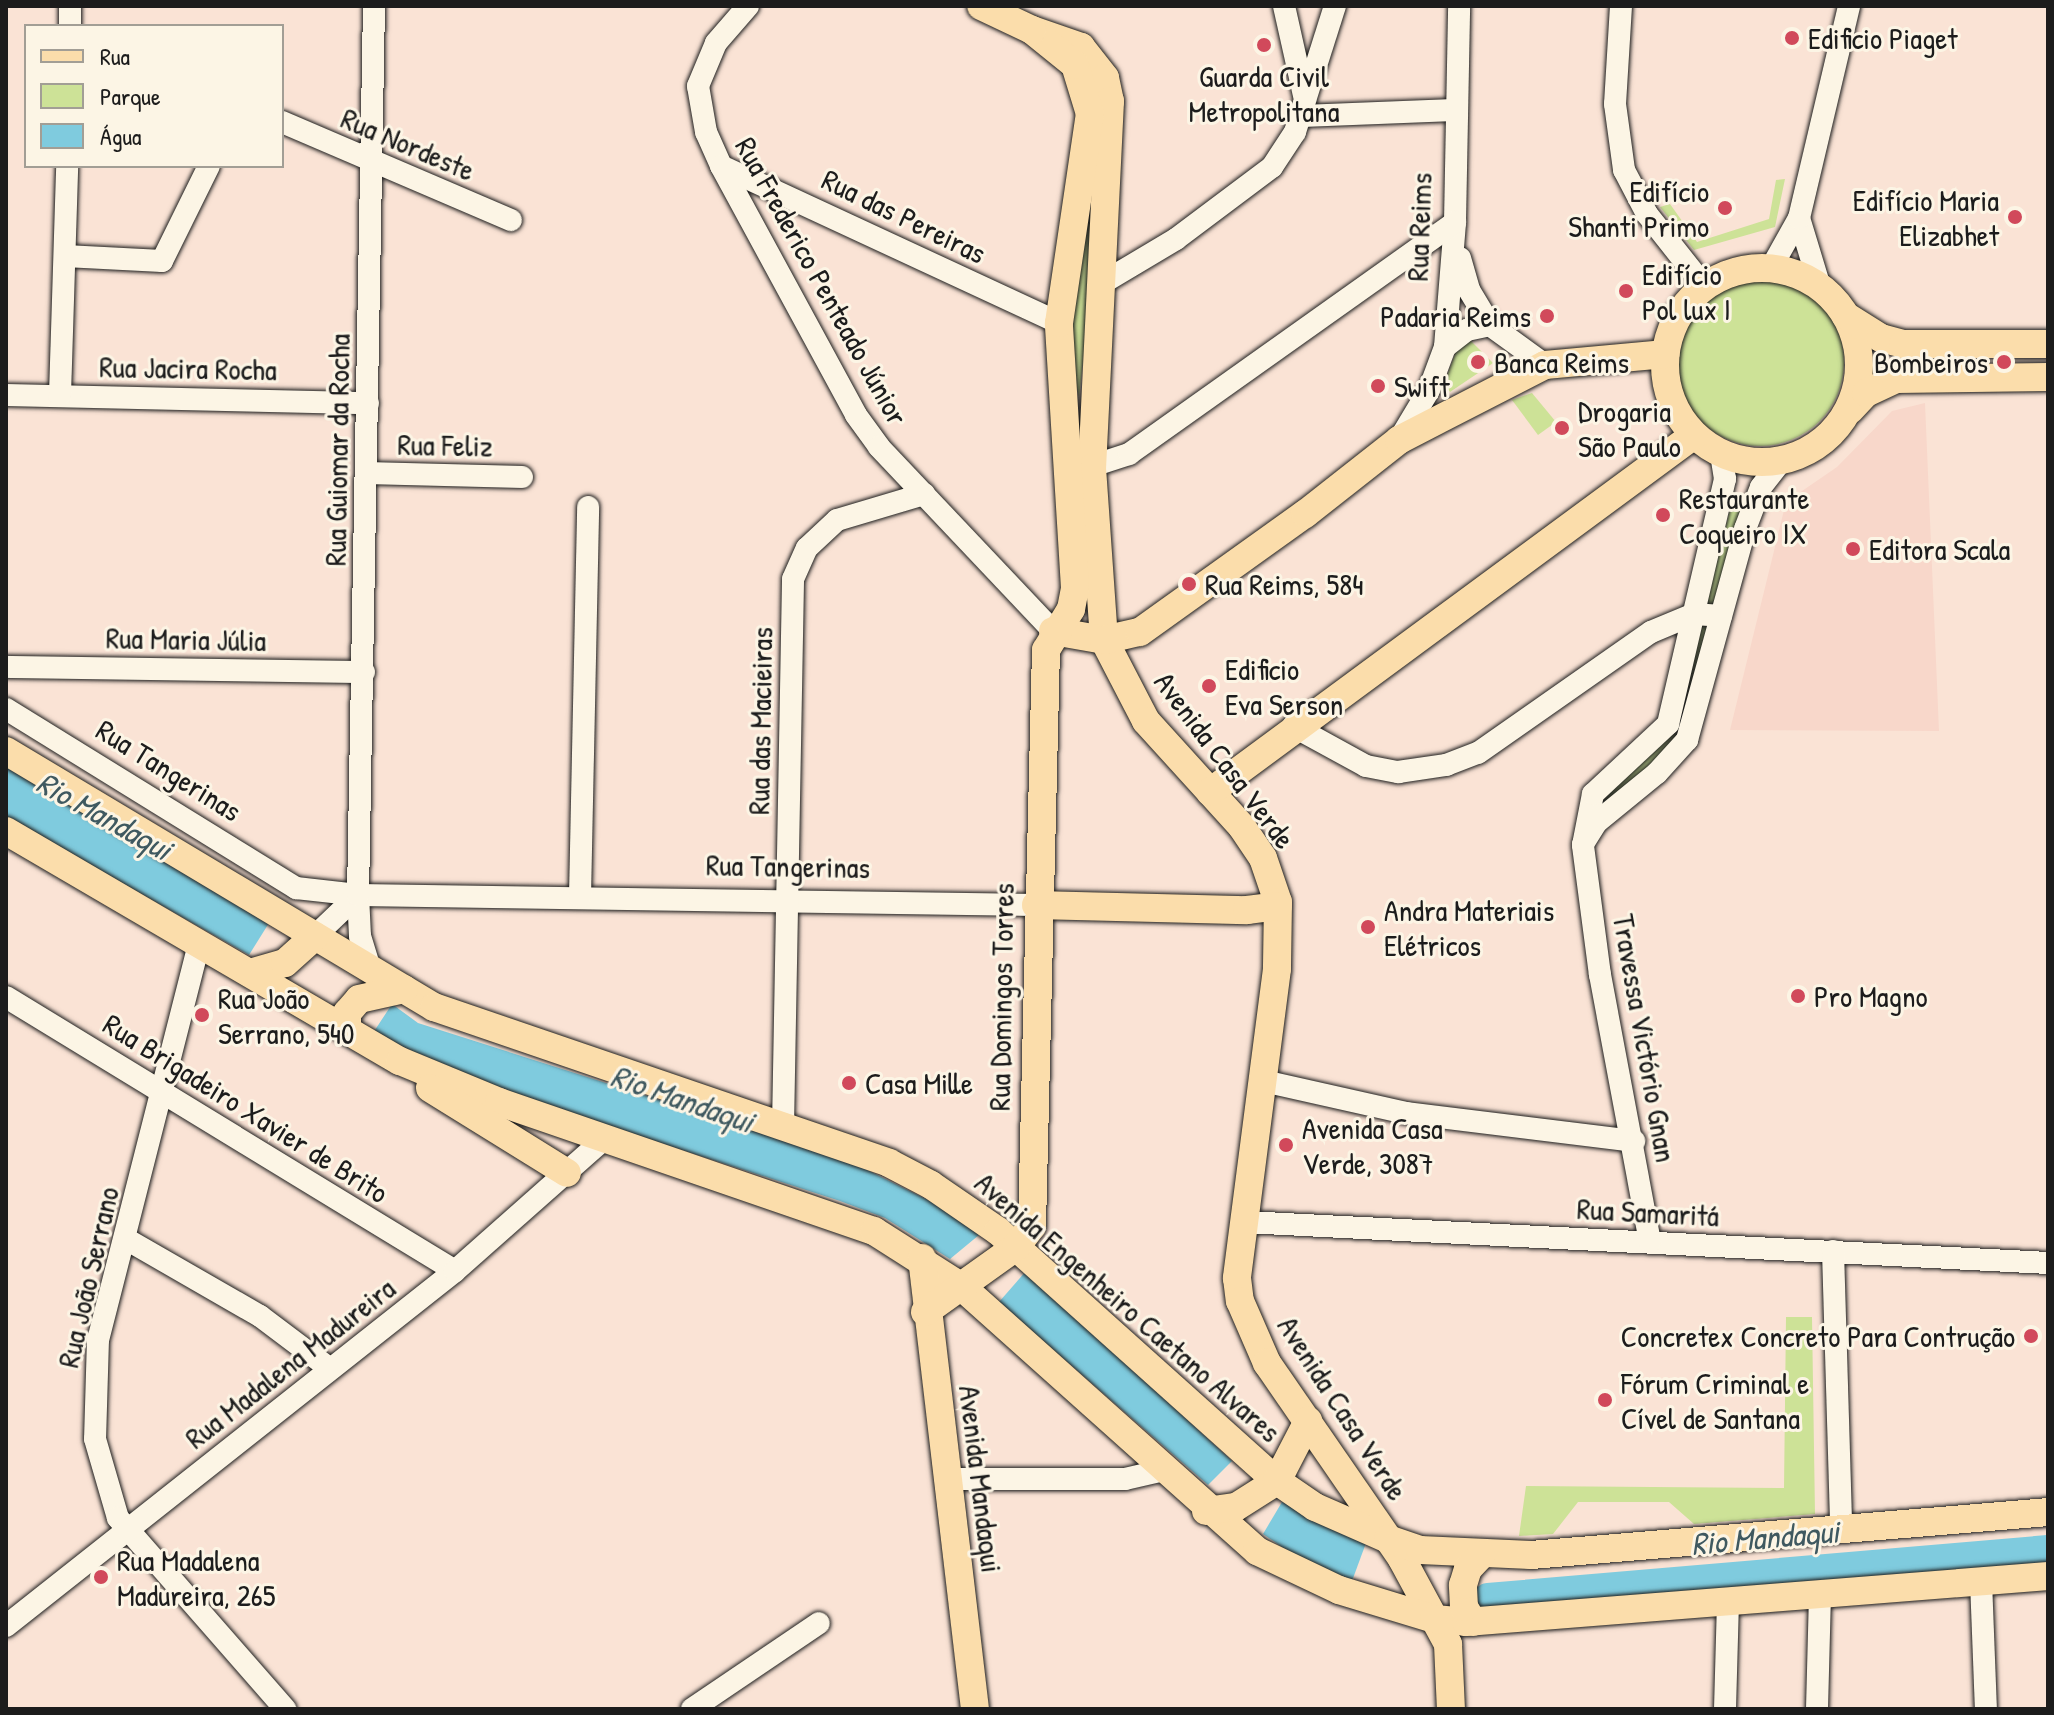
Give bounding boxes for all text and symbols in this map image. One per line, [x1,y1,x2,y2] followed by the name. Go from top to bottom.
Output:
[1808,20,1958,56] place label: Edificio Piaget
[24,24,284,168] legend
[1783,29,1801,47] marker: Edificio Piaget
[1255,36,1273,54] marker: Guarda Civil Metropolitana
[100,40,130,72] text: Rua
[1189,58,1339,128] place label: Guarda Civil Metropolitana
[100,80,160,112] text: Parque
[336,100,480,188] street label: Rua Nordeste
[100,120,141,152] text: Água
[728,131,916,431] street label: Rua Frederico Penteado Júnior
[816,161,992,271] street label: Rua das Pereiras
[1399,172,1439,282] street label: Rua Reims
[1568,173,1709,244] place label: Edifício Shanti Primo
[1853,182,1999,252] place label: Edifício Maria Elizabhet
[1716,199,1734,217] marker: Edifício Shanti Primo
[2006,208,2024,226] marker: Edifício Maria Elizabhet
[1642,256,1731,326] place label: Edifício Pol lux I
[1617,282,1635,300] marker: Edifício Pol lux I
[1380,298,1531,334] place label: Padaria Reims
[1538,307,1556,325] marker: Padaria Reims
[317,334,357,566] street label: Rua Guiomar da Rocha
[1494,344,1629,380] place label: Banca Reims
[1874,344,1988,380] place label: Bombeiros
[99,348,277,388] street label: Rua Jacira Rocha
[1469,353,1487,371] marker: Banca Reims
[1995,353,2013,371] marker: Bombeiros
[1394,368,1449,404] place label: Swift
[1369,377,1387,395] marker: Swift
[1578,393,1681,464] place label: Drogaria São Paulo
[1553,419,1571,437] marker: Drogaria São Paulo
[397,426,493,464] street label: Rua Feliz
[1679,480,1809,550] place label: Restaurante Coqueiro IX
[1654,506,1672,524] marker: Restaurante Coqueiro IX
[1869,531,2010,567] place label: Editora Scala
[1844,540,1862,558] marker: Editora Scala
[1205,566,1363,602] place label: Rua Reims, 584
[1180,575,1198,593] marker: Rua Reims, 584
[106,620,266,658] street label: Rua Maria Júlia
[740,627,780,815] street label: Rua das Macieiras
[1225,651,1343,722] place label: Edificio Eva Serson
[1147,665,1303,855] street label: Avenida Casa Verde
[1200,677,1218,695] marker: Edificio Eva Serson
[90,711,248,829] street label: Rua Tangerinas
[30,763,178,869] water label: Rio Mandaqui
[706,847,870,885] street label: Rua Tangerinas
[981,883,1021,1111] street label: Rua Domingos Torres
[1384,892,1554,962] place label: Andra Materiais Elétricos
[1605,911,1685,1165] street label: Travessa Victório Gnan
[1359,918,1377,936] marker: Andra Materiais Elétricos
[1814,978,1928,1014] place label: Pro Magno
[218,980,355,1050] place label: Rua João Serrano, 540
[1789,987,1807,1005] marker: Pro Magno
[97,1006,395,1210] street label: Rua Brigadeiro Xavier de Brito
[193,1006,211,1024] marker: Rua João Serrano, 540
[606,1057,758,1141] water label: Rio Mandaqui
[865,1065,973,1101] place label: Casa Mille
[840,1074,858,1092] marker: Casa Mille
[1302,1110,1443,1180] place label: Avenida Casa Verde, 3087
[1277,1136,1295,1154] marker: Avenida Casa Verde, 3087
[968,1165,1288,1449] street label: Avenida Engenheiro Caetano Alvares
[50,1183,126,1371] street label: Rua João Serrano
[1576,1190,1720,1234] street label: Rua Samaritá
[178,1270,402,1456] street label: Rua Madalena Madureira
[1270,1309,1416,1507] street label: Avenida Casa Verde
[1621,1318,2015,1354] place label: Concretex Concreto Para Contrução
[2022,1327,2040,1345] marker: Concretex Concreto Para Contrução
[1621,1365,1809,1436] place label: Fórum Criminal e Cível de Santana
[952,1383,1010,1575] street label: Avenida Mandaqui
[1596,1391,1614,1409] marker: Fórum Criminal e Cível de Santana
[1690,1512,1840,1564] water label: Rio Mandaqui
[117,1542,275,1612] place label: Rua Madalena Madureira, 265
[92,1568,110,1586] marker: Rua Madalena Madureira, 265

